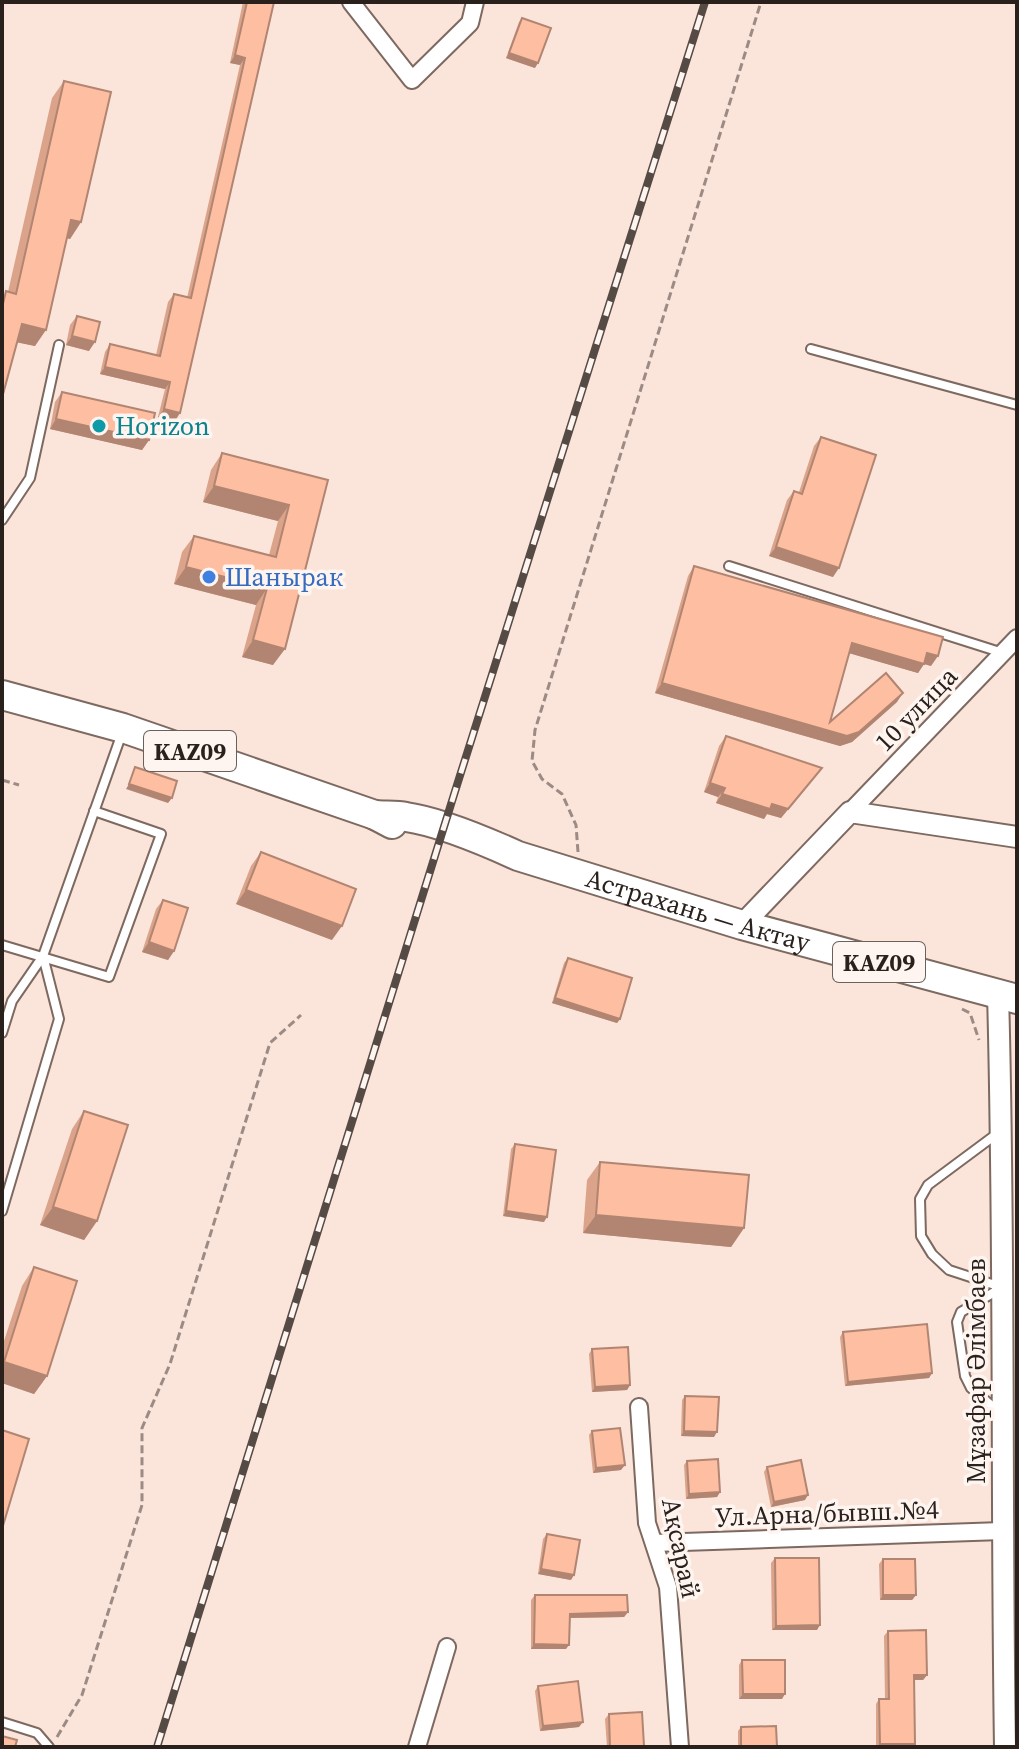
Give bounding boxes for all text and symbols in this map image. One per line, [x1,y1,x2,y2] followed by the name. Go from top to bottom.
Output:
[115,408,210,444] place label: Horizon
[90,417,108,435] marker: Horizon
[225,559,344,595] place label: Шанырак
[200,568,218,586] marker: Шанырак
[867,658,966,759] street label: 10 улица
[144,731,236,771] road number: KAZ09
[581,860,815,961] street label: Астрахань — Актау
[833,942,925,982] road number: KAZ09
[958,1258,994,1484] street label: Мұзафар Әлімбаев
[715,1491,939,1535] street label: Ул.Арна/бывш.№4
[653,1495,709,1601] street label: Ақсарай

